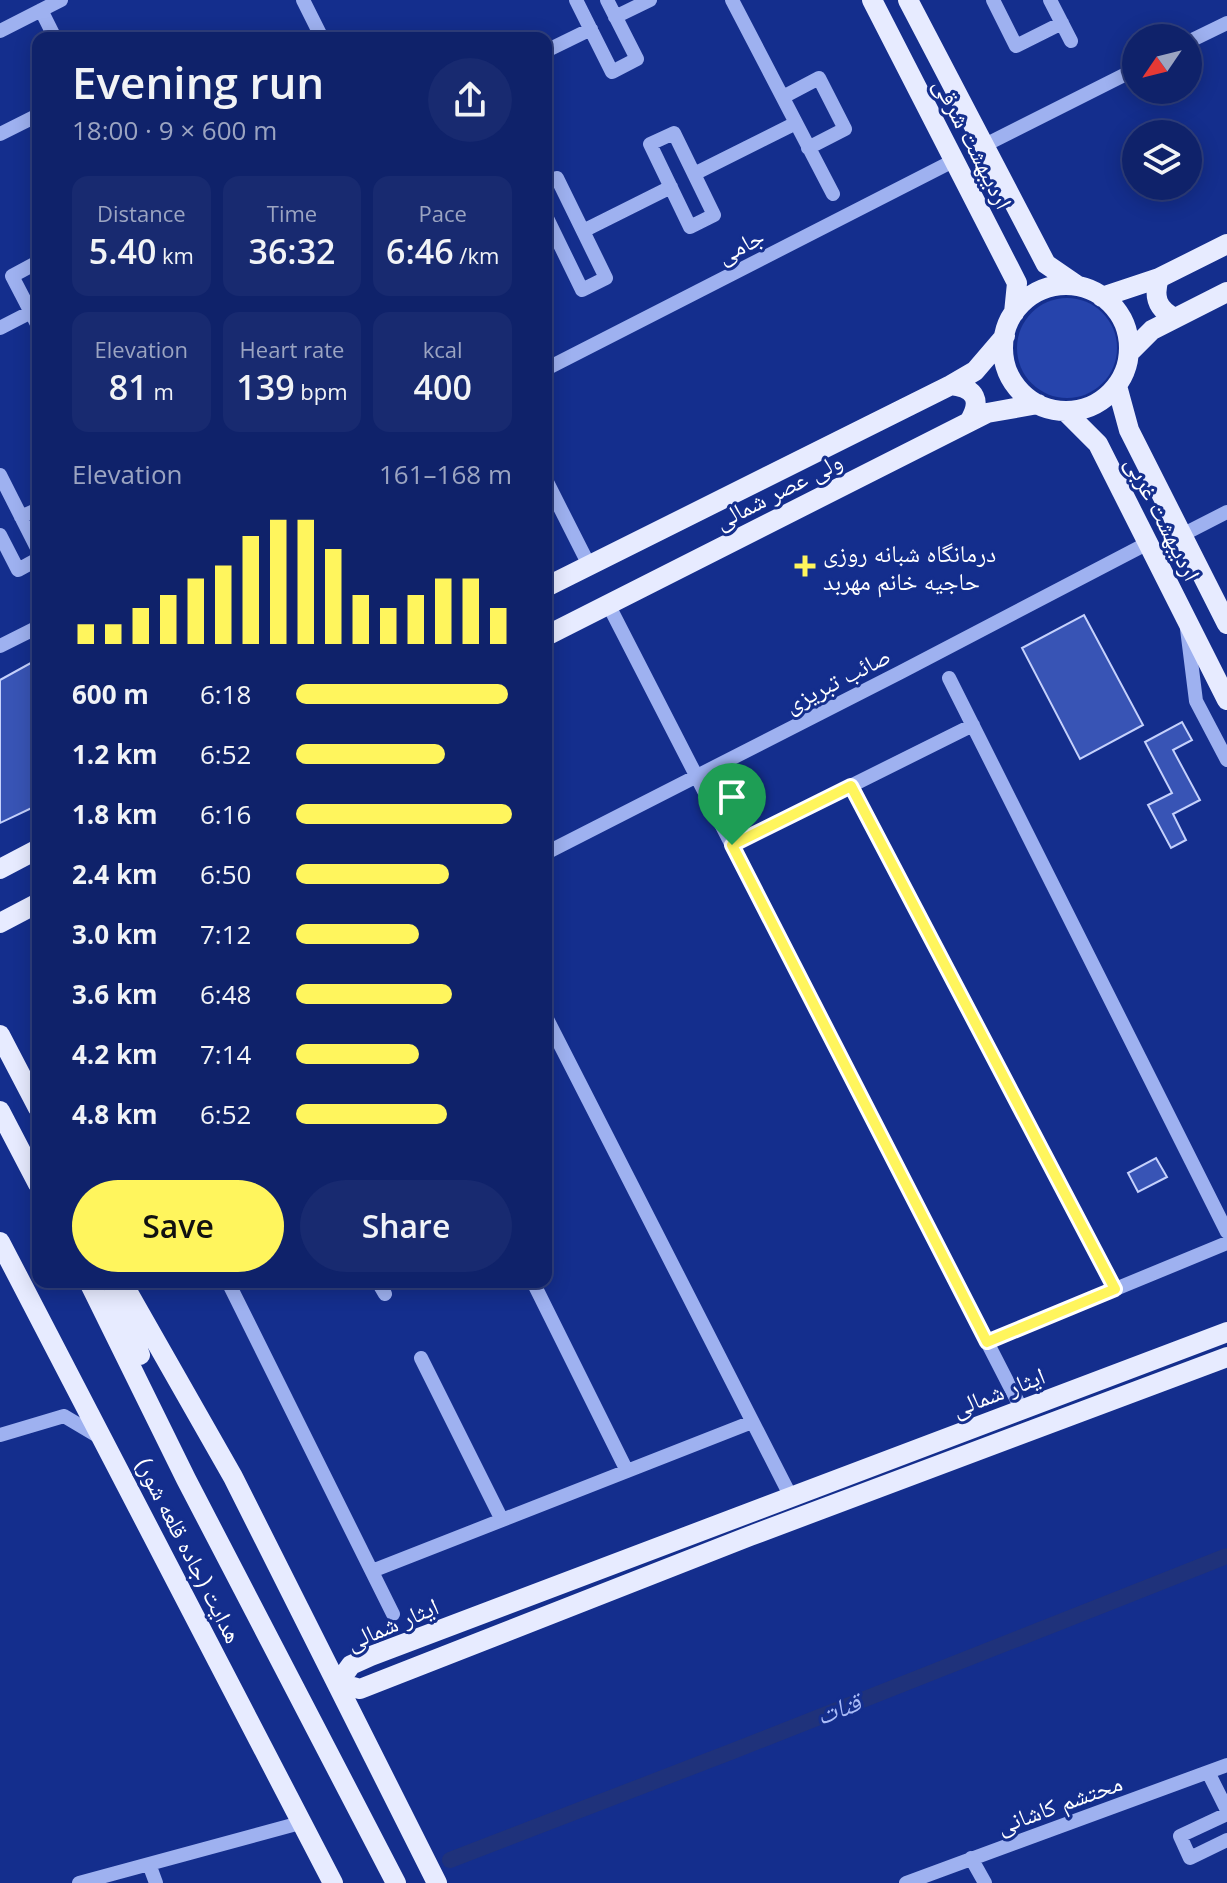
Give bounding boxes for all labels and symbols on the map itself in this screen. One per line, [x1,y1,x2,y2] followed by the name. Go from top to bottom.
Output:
[1122,24,1202,104] north arrow
[927,72,1021,214] street label: اردیبهشت شرقی
[711,219,769,271] street label: جامی
[709,444,847,536] street label: ولی عصر شمالی
[1118,450,1210,586] street label: اردیبهشت غربی
[823,536,996,598] place label: درمانگاه شبانه‌ روزی حاجیه‌ خانم مهربد
[794,555,816,577] marker: درمانگاه شبانه‌ روزی حاجیه‌ خانم مهربد
[778,638,896,720] street label: صائب تبریزی
[698,763,766,845] pin
[947,1358,1049,1424] street label: ایثار شمالی
[129,1452,251,1648] street label: هدایت (جاده قلعه شور)
[341,1589,443,1657] street label: ایثار شمالی
[810,1682,869,1733] water label: قنات
[992,1765,1127,1842] street label: محتشم کاشانی

